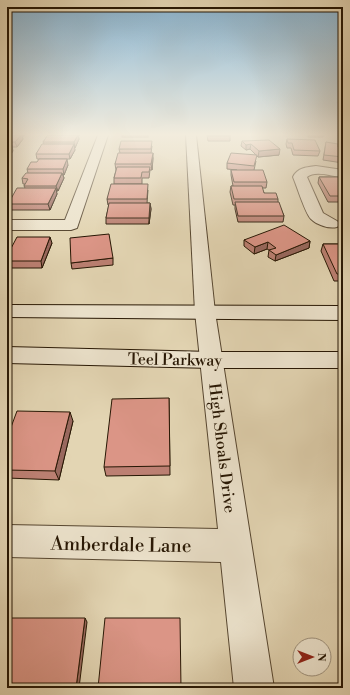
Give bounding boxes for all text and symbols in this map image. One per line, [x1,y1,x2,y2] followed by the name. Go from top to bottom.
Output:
[128,349,222,371] street label: Teel Parkway
[204,382,240,514] street label: High Shoals Drive
[49,532,192,558] street label: Amberdale Lane
[292,637,332,677] north arrow
[314,653,328,662] text: N

